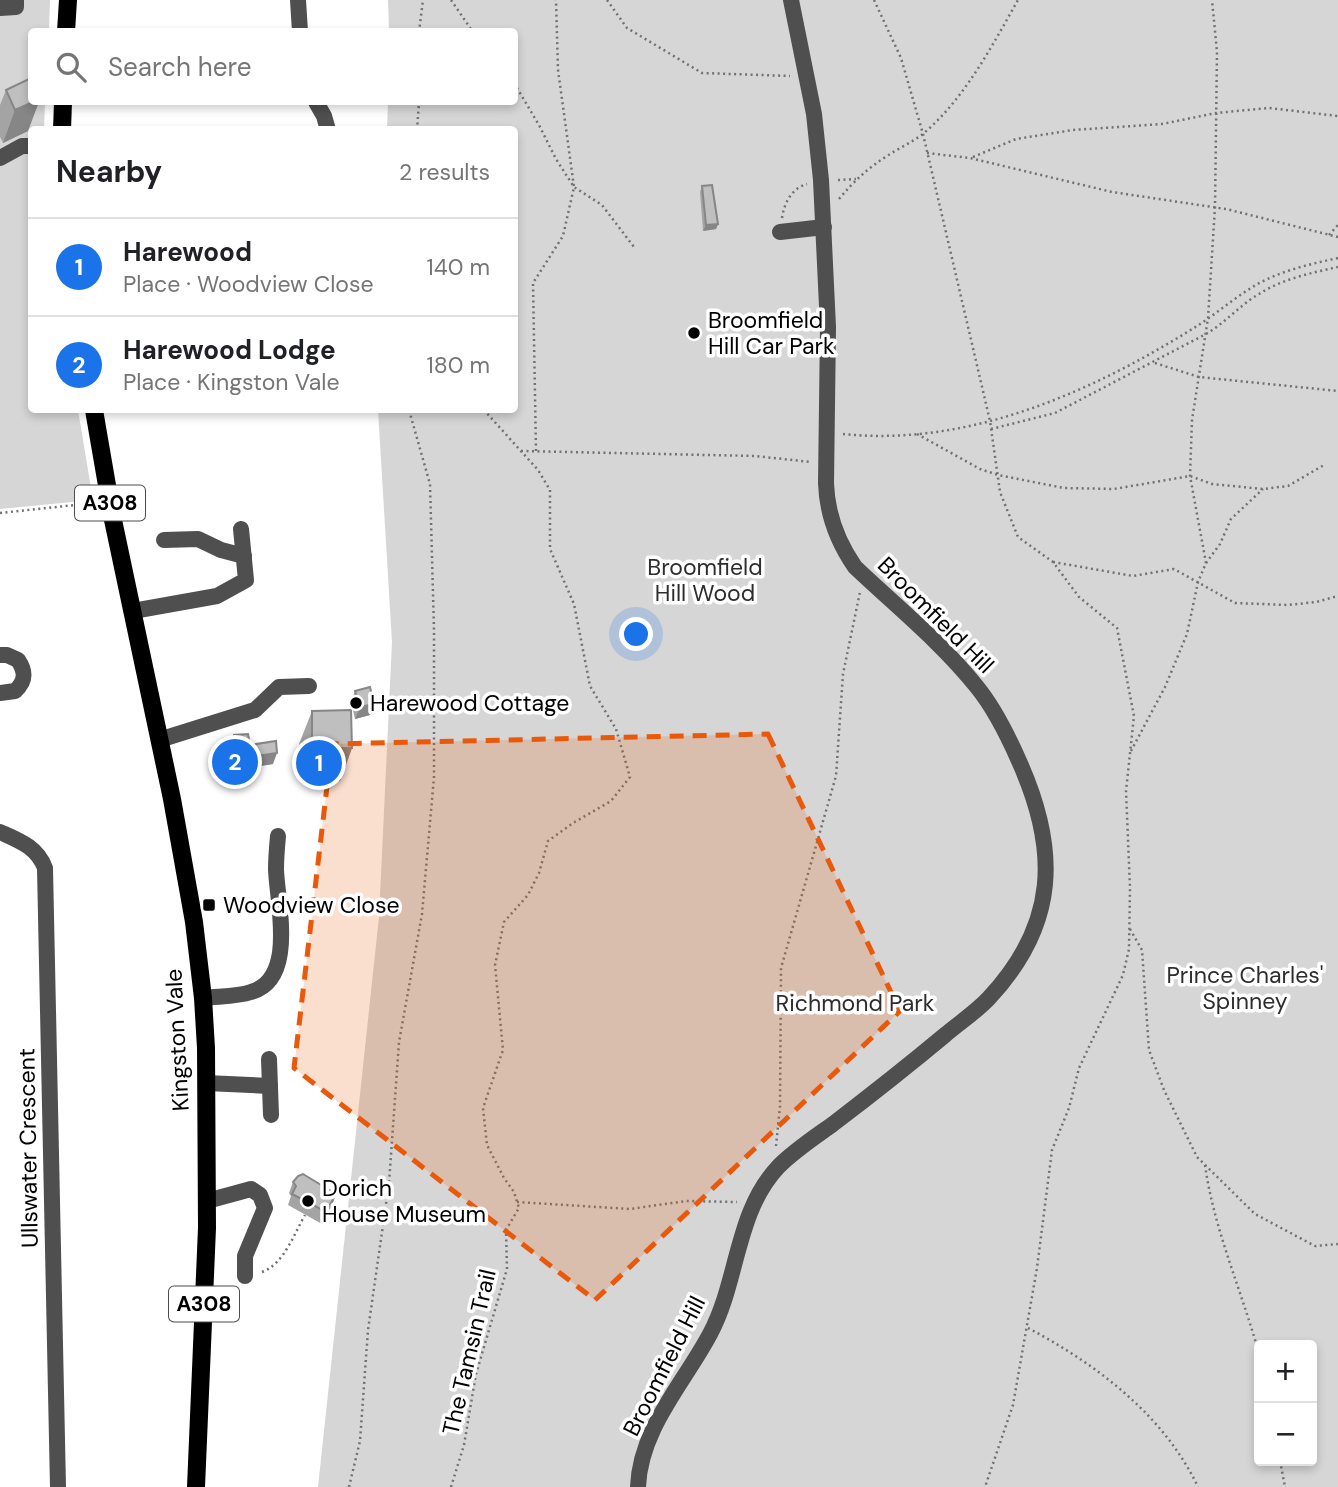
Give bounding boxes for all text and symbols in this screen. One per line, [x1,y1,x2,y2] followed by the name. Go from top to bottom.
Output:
[28,28,518,105] search box
[52,48,90,86] icon: search
[108,50,251,84] text: Search here
[56,152,162,191] text: Nearby
[399,157,490,187] text: 2 results
[123,235,252,269] text: Harewood
[75,252,83,282] text: 1
[427,252,490,282] text: 140 m
[123,269,374,299] text: Place · Woodview Close
[708,305,835,361] place label: Broomfield Hill Car Park
[686,325,702,341] marker: Broomfield Hill Car Park
[123,333,336,367] text: Harewood Lodge
[72,350,86,380] text: 2
[426,350,490,380] text: 180 m
[123,367,339,397] text: Place · Kingston Vale
[75,486,145,520] road number: A308
[871,550,1001,680] street label: Broomfield Hill
[647,552,763,608] park label: Broomfield Hill Wood
[619,617,653,651] your location
[370,688,569,718] place label: Harewood Cottage
[348,695,364,711] marker: Harewood Cottage
[212,736,258,788] pin: 2
[296,737,342,789] pin: 1
[223,890,400,920] place label: Woodview Close
[201,897,217,913] marker: Woodview Close
[1166,960,1324,1016] park label: Prince Charles' Spinney
[158,968,196,1112] street label: Kingston Vale
[776,988,935,1018] park label: Richmond Park
[11,1048,45,1248] street label: Ullswater Crescent
[322,1173,486,1229] place label: Dorich House Museum
[300,1193,316,1209] marker: Dorich House Museum
[435,1266,503,1438] street label: The Tamsin Trail
[169,1286,239,1322] road number: A308
[616,1291,712,1441] street label: Broomfield Hill
[1254,1340,1317,1466] map controls
[1254,1340,1317,1403] button: +
[1254,1403,1317,1466] button: −

